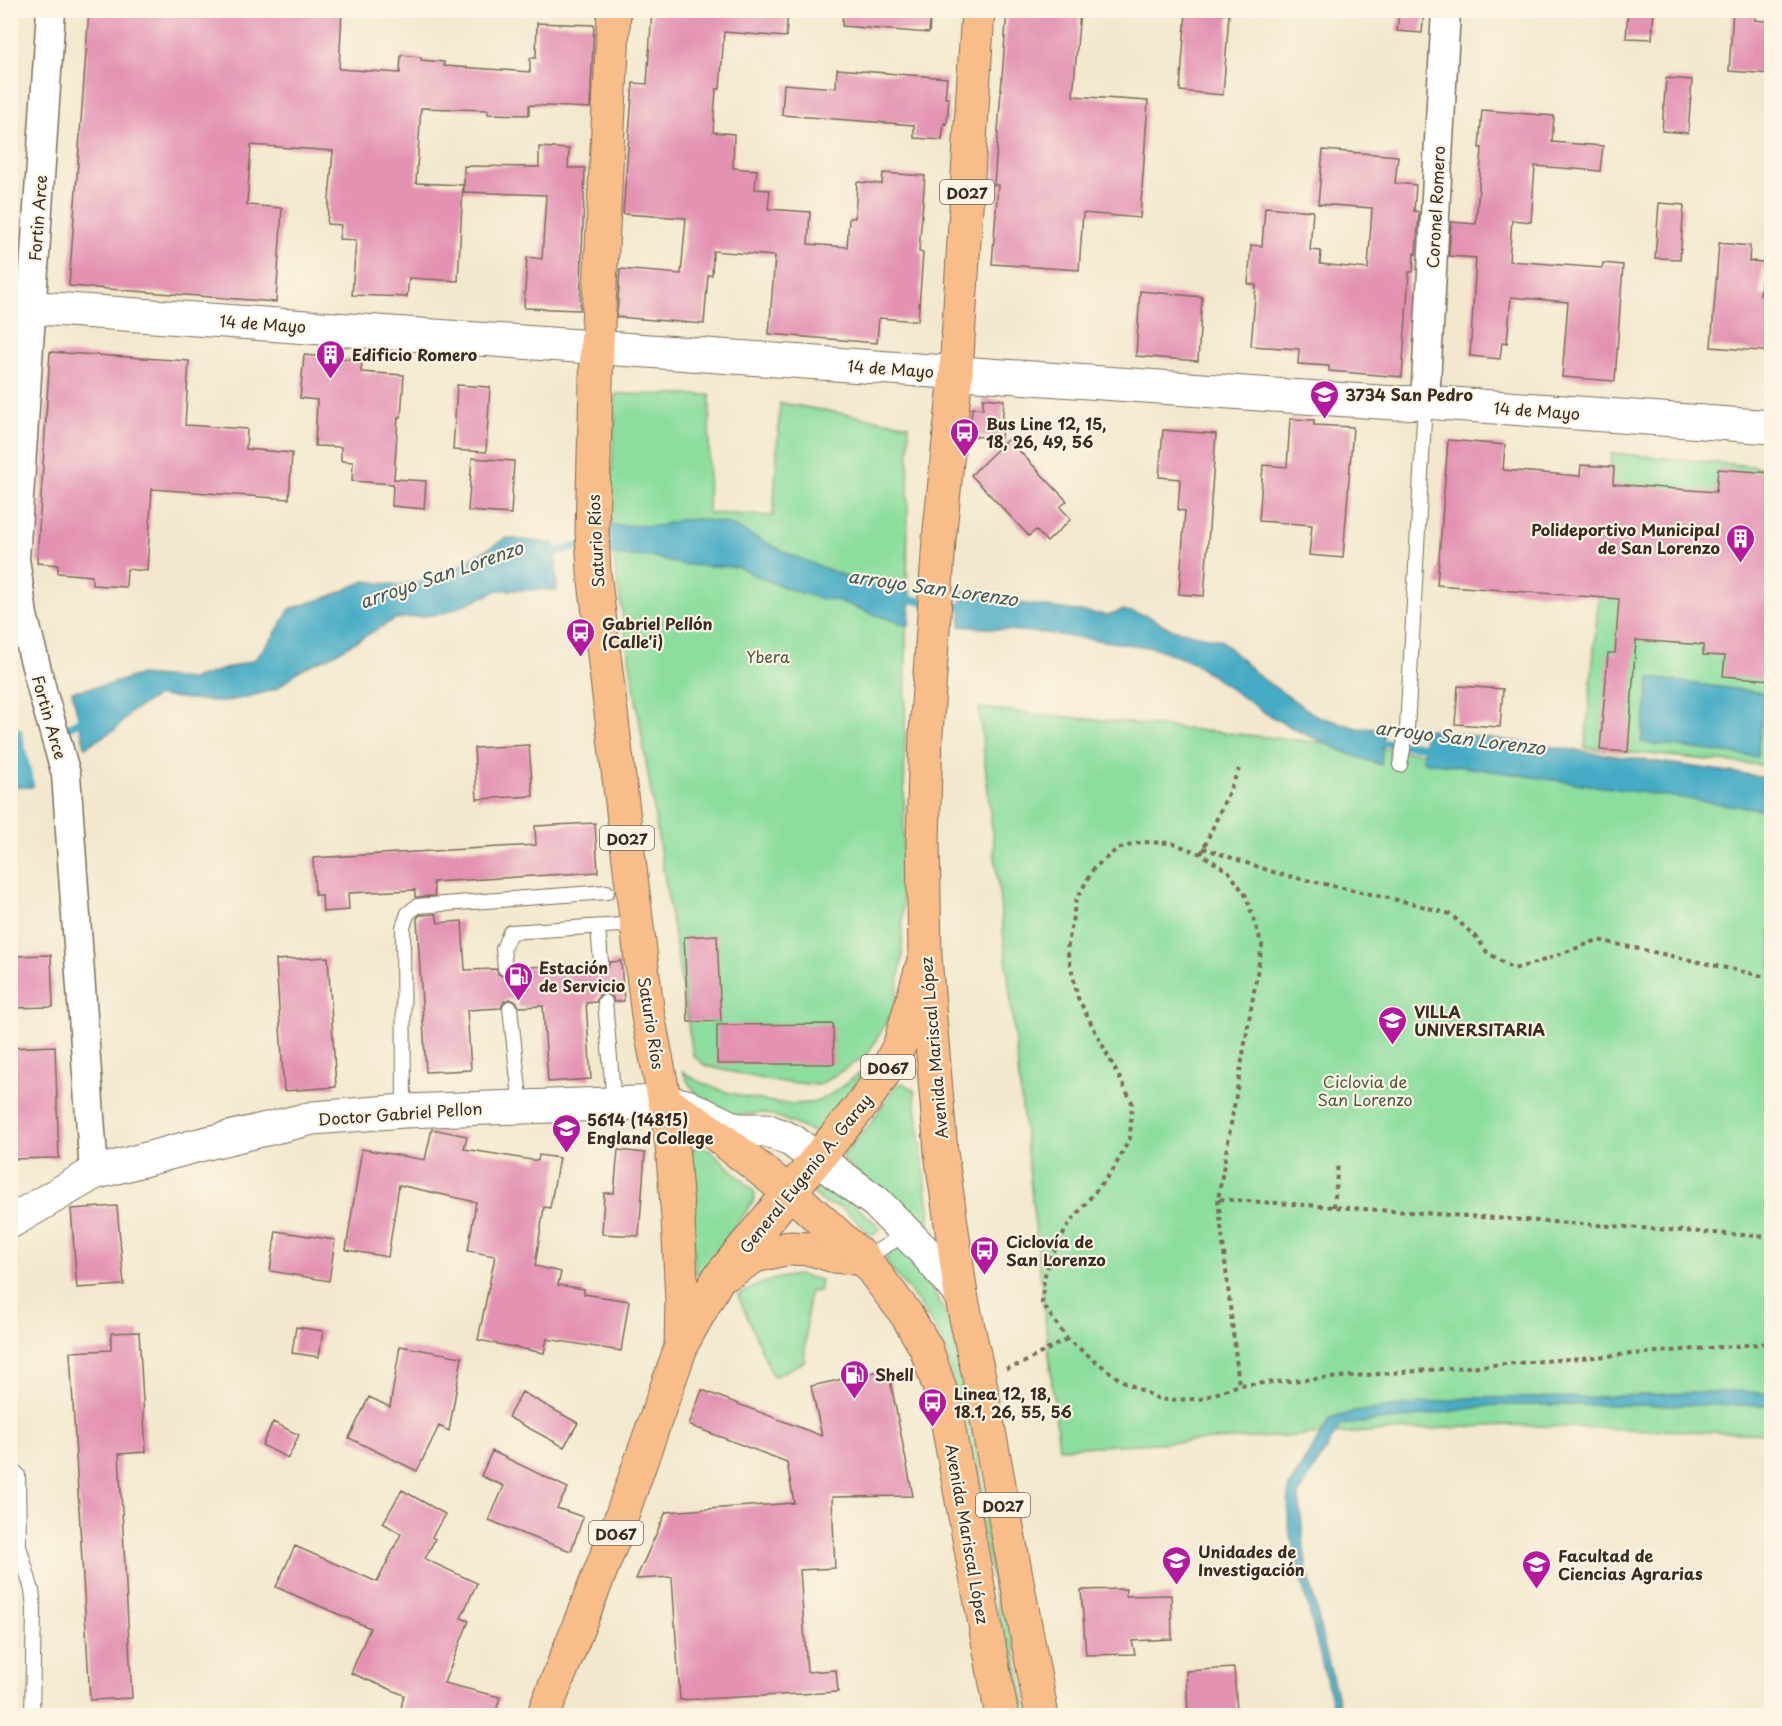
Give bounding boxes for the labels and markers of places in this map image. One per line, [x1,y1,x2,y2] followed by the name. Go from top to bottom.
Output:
[315,338,347,380] building icon: Edificio Romero
[352,342,477,366] place label: Edificio Romero
[1308,378,1340,420] school or university icon: 3734 San Pedro
[1345,382,1473,406] place label: 3734 San Pedro
[986,411,1107,453] place label: Bus Line 12, 15, 18, 26, 49, 56
[949,416,981,458] bus stop icon: Bus Line 12, 15, 18, 26, 49, 56
[1531,517,1720,559] place label: Polideportivo Municipal de San Lorenzo
[1725,522,1757,564] building icon: Polideportivo Municipal de San Lorenzo
[602,611,713,653] place label: Gabriel Pellón (Calle'i)
[565,616,597,658] bus stop icon: Gabriel Pellón (Calle'i)
[539,955,625,997] place label: Estación de Servicio
[502,960,534,1002] fuel station icon: Estación de Servicio
[1414,999,1546,1041] place label: VILLA UNIVERSITARIA
[1377,1004,1409,1046] school or university icon: VILLA UNIVERSITARIA
[587,1107,714,1149] place label: 5614 (14815) England College
[550,1112,582,1154] school or university icon: 5614 (14815) England College
[1006,1229,1106,1271] place label: Ciclovía de San Lorenzo
[969,1234,1001,1276] bus stop icon: Ciclovía de San Lorenzo
[838,1358,870,1400] fuel station icon: Shell
[875,1362,914,1386] place label: Shell
[954,1381,1072,1423] place label: Linea 12, 18, 18.1, 26, 55, 56
[917,1386,949,1428] bus stop icon: Linea 12, 18, 18.1, 26, 55, 56
[1198,1539,1305,1581] place label: Unidades de Investigación
[1558,1543,1703,1585] place label: Facultad de Ciencias Agrarias
[1161,1544,1193,1586] school or university icon: Unidades de Investigación
[1521,1548,1553,1590] school or university icon: Facultad de Ciencias Agrarias

